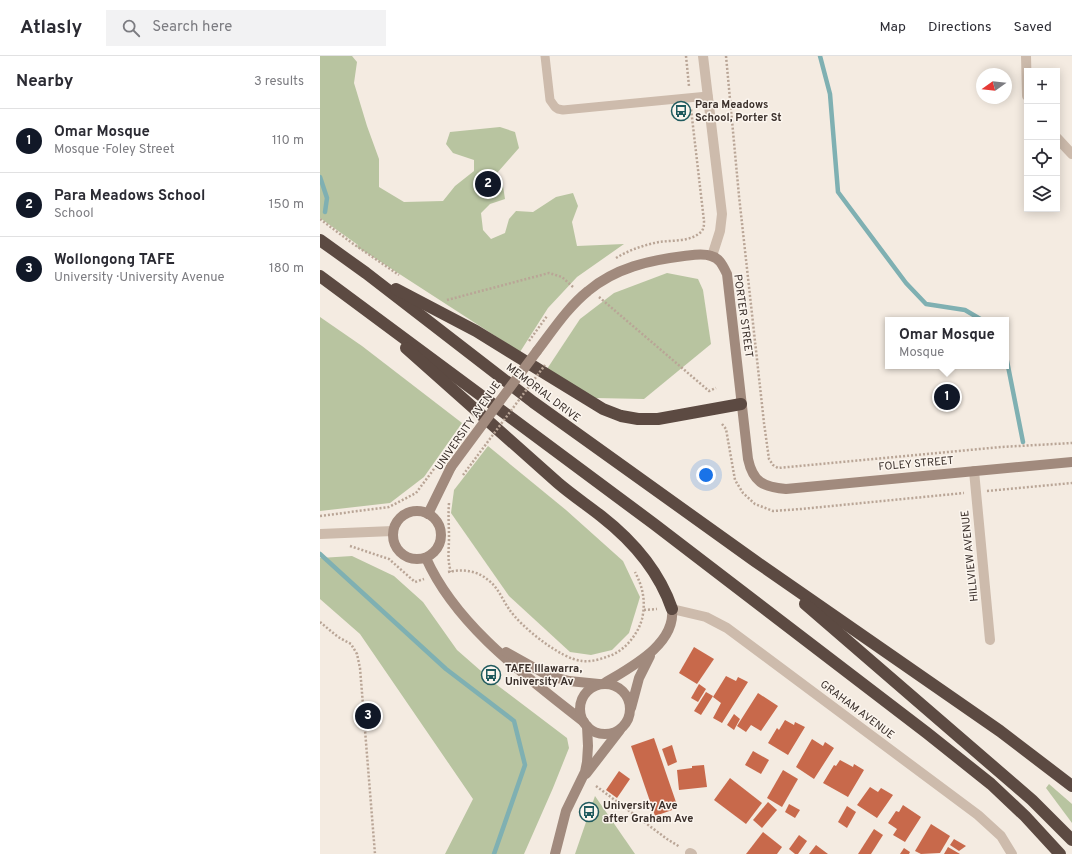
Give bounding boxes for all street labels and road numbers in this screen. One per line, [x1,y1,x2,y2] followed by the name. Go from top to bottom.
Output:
[730,273,756,359] street label: PORTER STREET
[503,360,583,426] street label: MEMORIAL DRIVE
[432,379,504,473] street label: UNIVERSITY AVENUE
[878,454,954,474] street label: FOLEY STREET
[958,510,982,602] street label: HILLVIEW AVENUE
[817,677,897,743] street label: GRAHAM AVENUE

